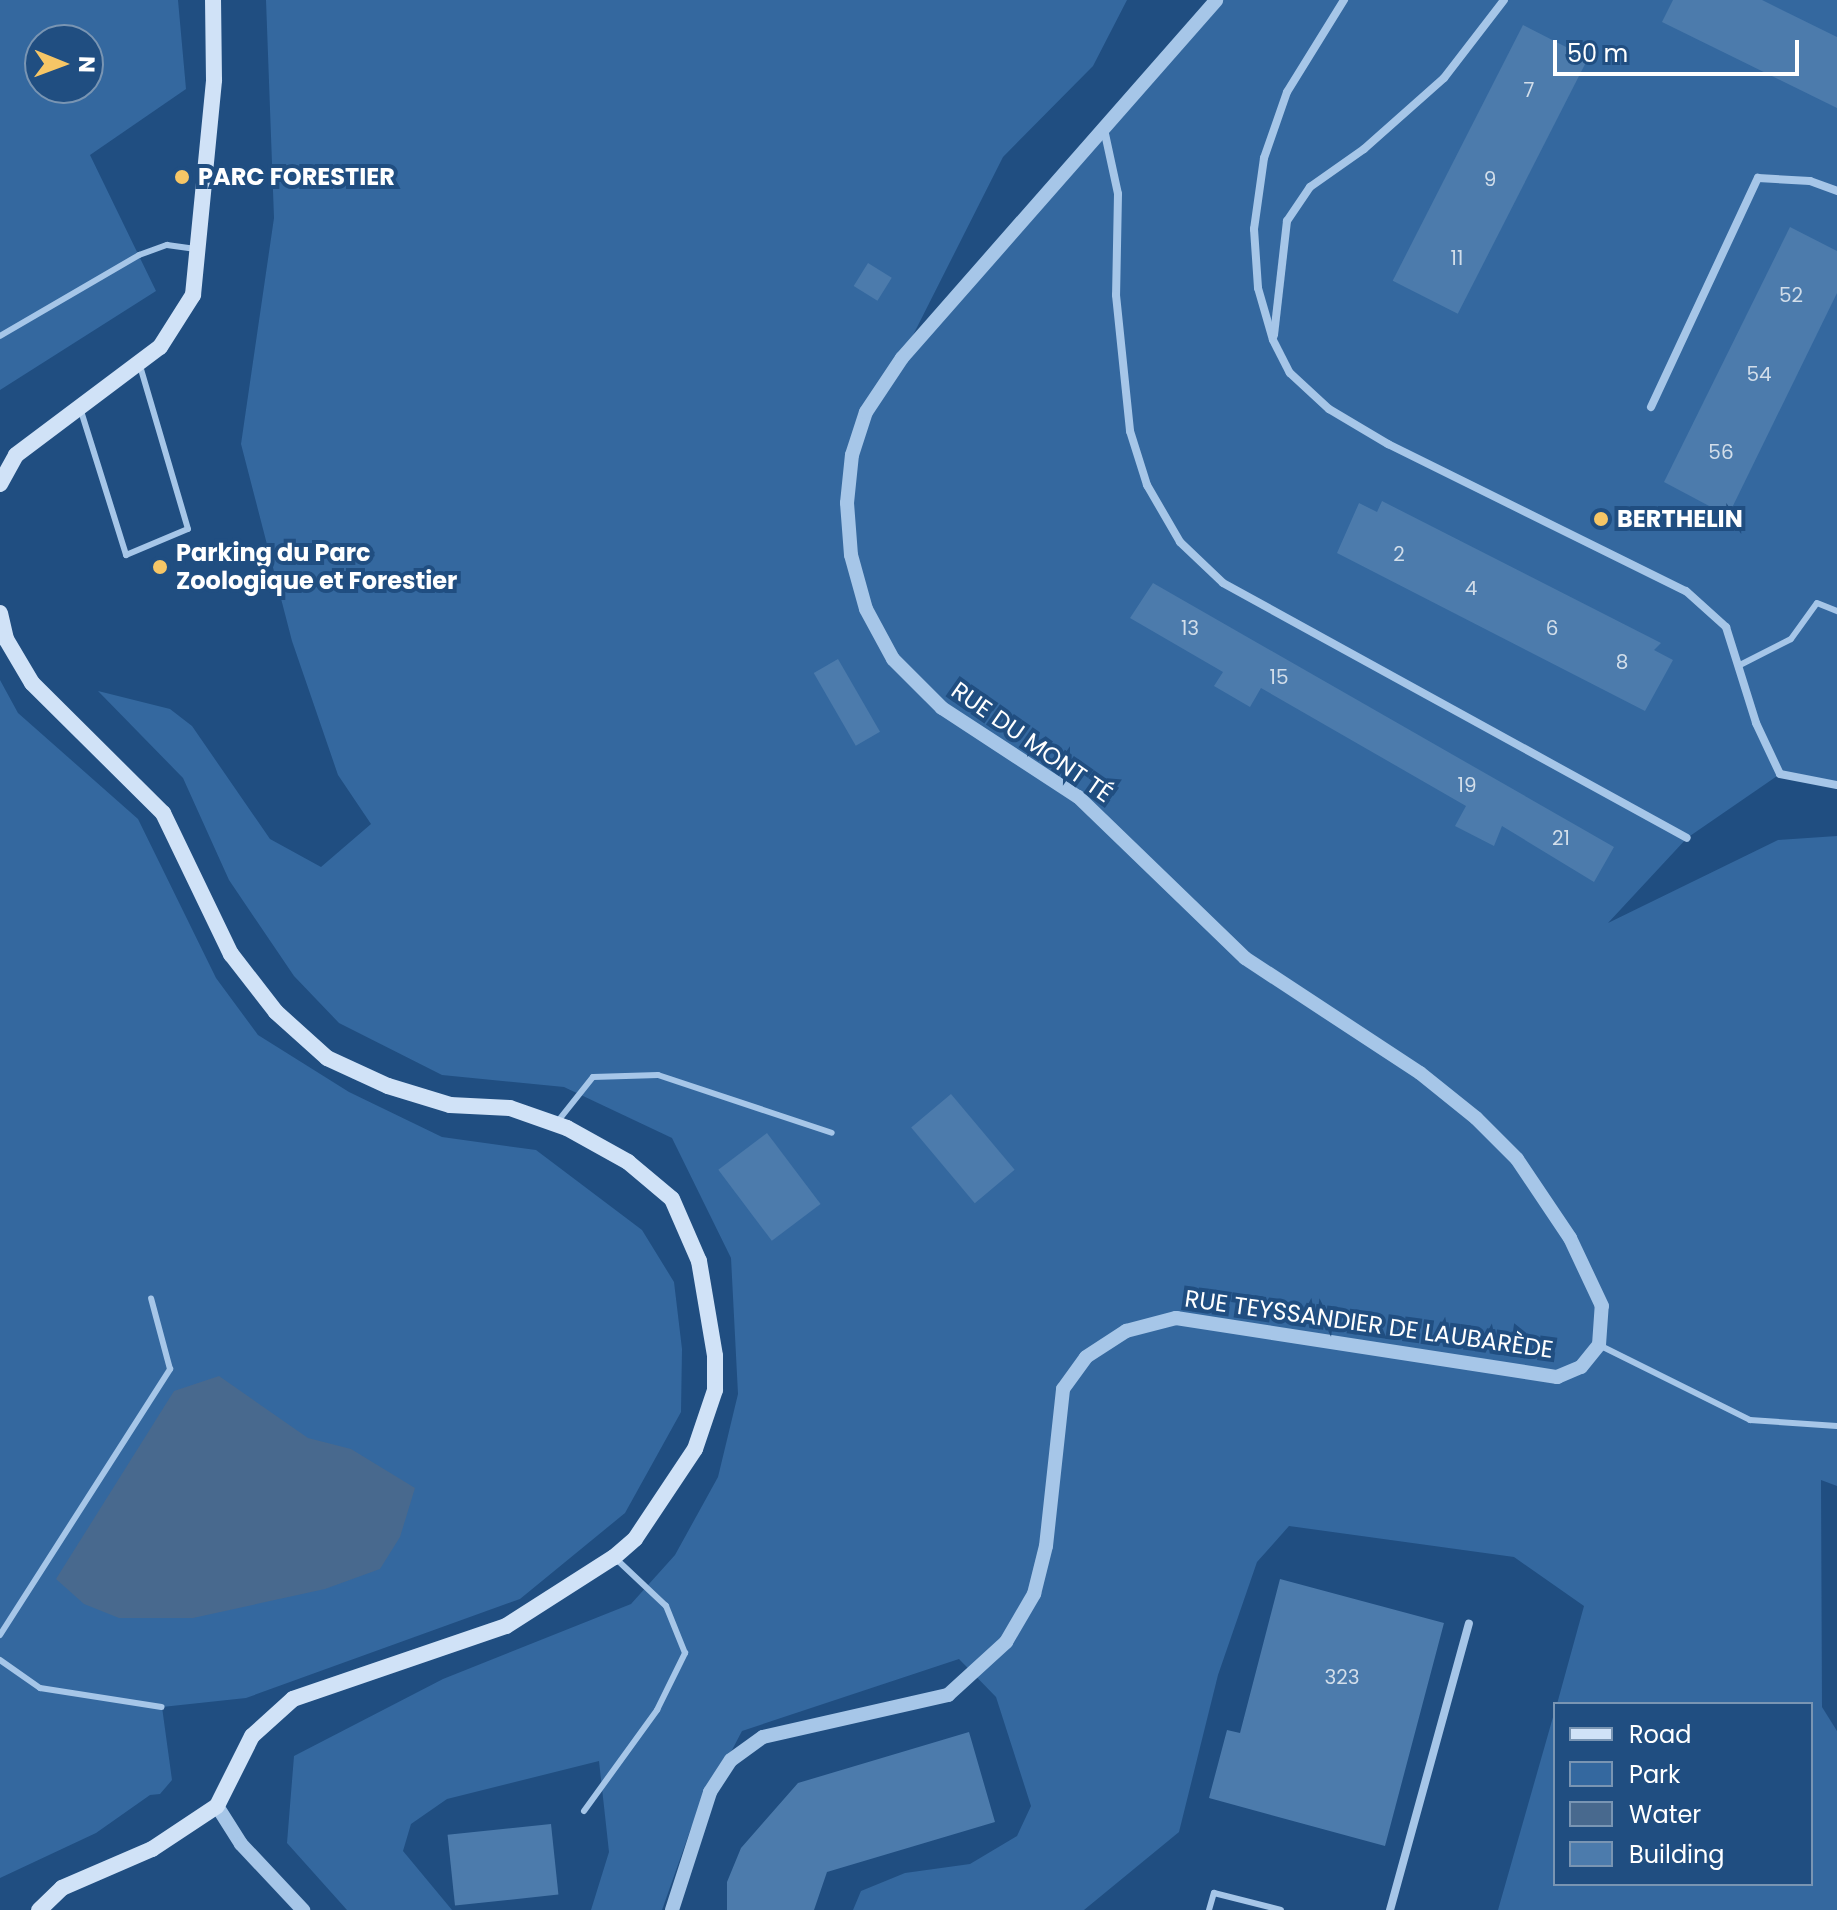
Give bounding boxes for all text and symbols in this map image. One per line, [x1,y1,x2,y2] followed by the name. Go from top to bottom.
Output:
[24,24,104,104] north arrow
[1557,24,1803,74] scale bar
[1567,37,1628,70] text: 50 m
[71,56,102,73] text: N
[1524,78,1534,102] house number: 7
[198,163,395,191] place label: PARC FORESTIER
[1484,167,1496,191] house number: 9
[173,168,191,186] marker: PARC FORESTIER
[1451,246,1463,270] house number: 11
[1779,283,1803,307] house number: 52
[1746,362,1772,386] house number: 54
[1708,440,1734,464] house number: 56
[1617,505,1743,533] place label: BERTHELIN
[1592,510,1610,528] marker: BERTHELIN
[176,539,457,595] place label: Parking du Parc Zoologique et Forestier
[1393,542,1405,566] house number: 2
[151,558,169,576] marker: Parking du Parc Zoologique et Forestier
[1465,576,1477,600] house number: 4
[1181,616,1199,640] house number: 13
[1546,616,1558,640] house number: 6
[1616,650,1628,674] house number: 8
[1270,665,1288,689] house number: 15
[946,676,1118,808] street label: RUE DU MONT TÉ
[1458,773,1476,797] house number: 19
[1552,826,1570,850] house number: 21
[1183,1284,1555,1364] street label: RUE TEYSSANDIER DE LAUBARÈDE
[1324,1665,1360,1689] house number: 323
[1553,1702,1813,1886] legend
[1629,1718,1691,1751] text: Road
[1629,1758,1680,1791] text: Park
[1629,1798,1701,1831] text: Water
[1629,1838,1725,1871] text: Building

